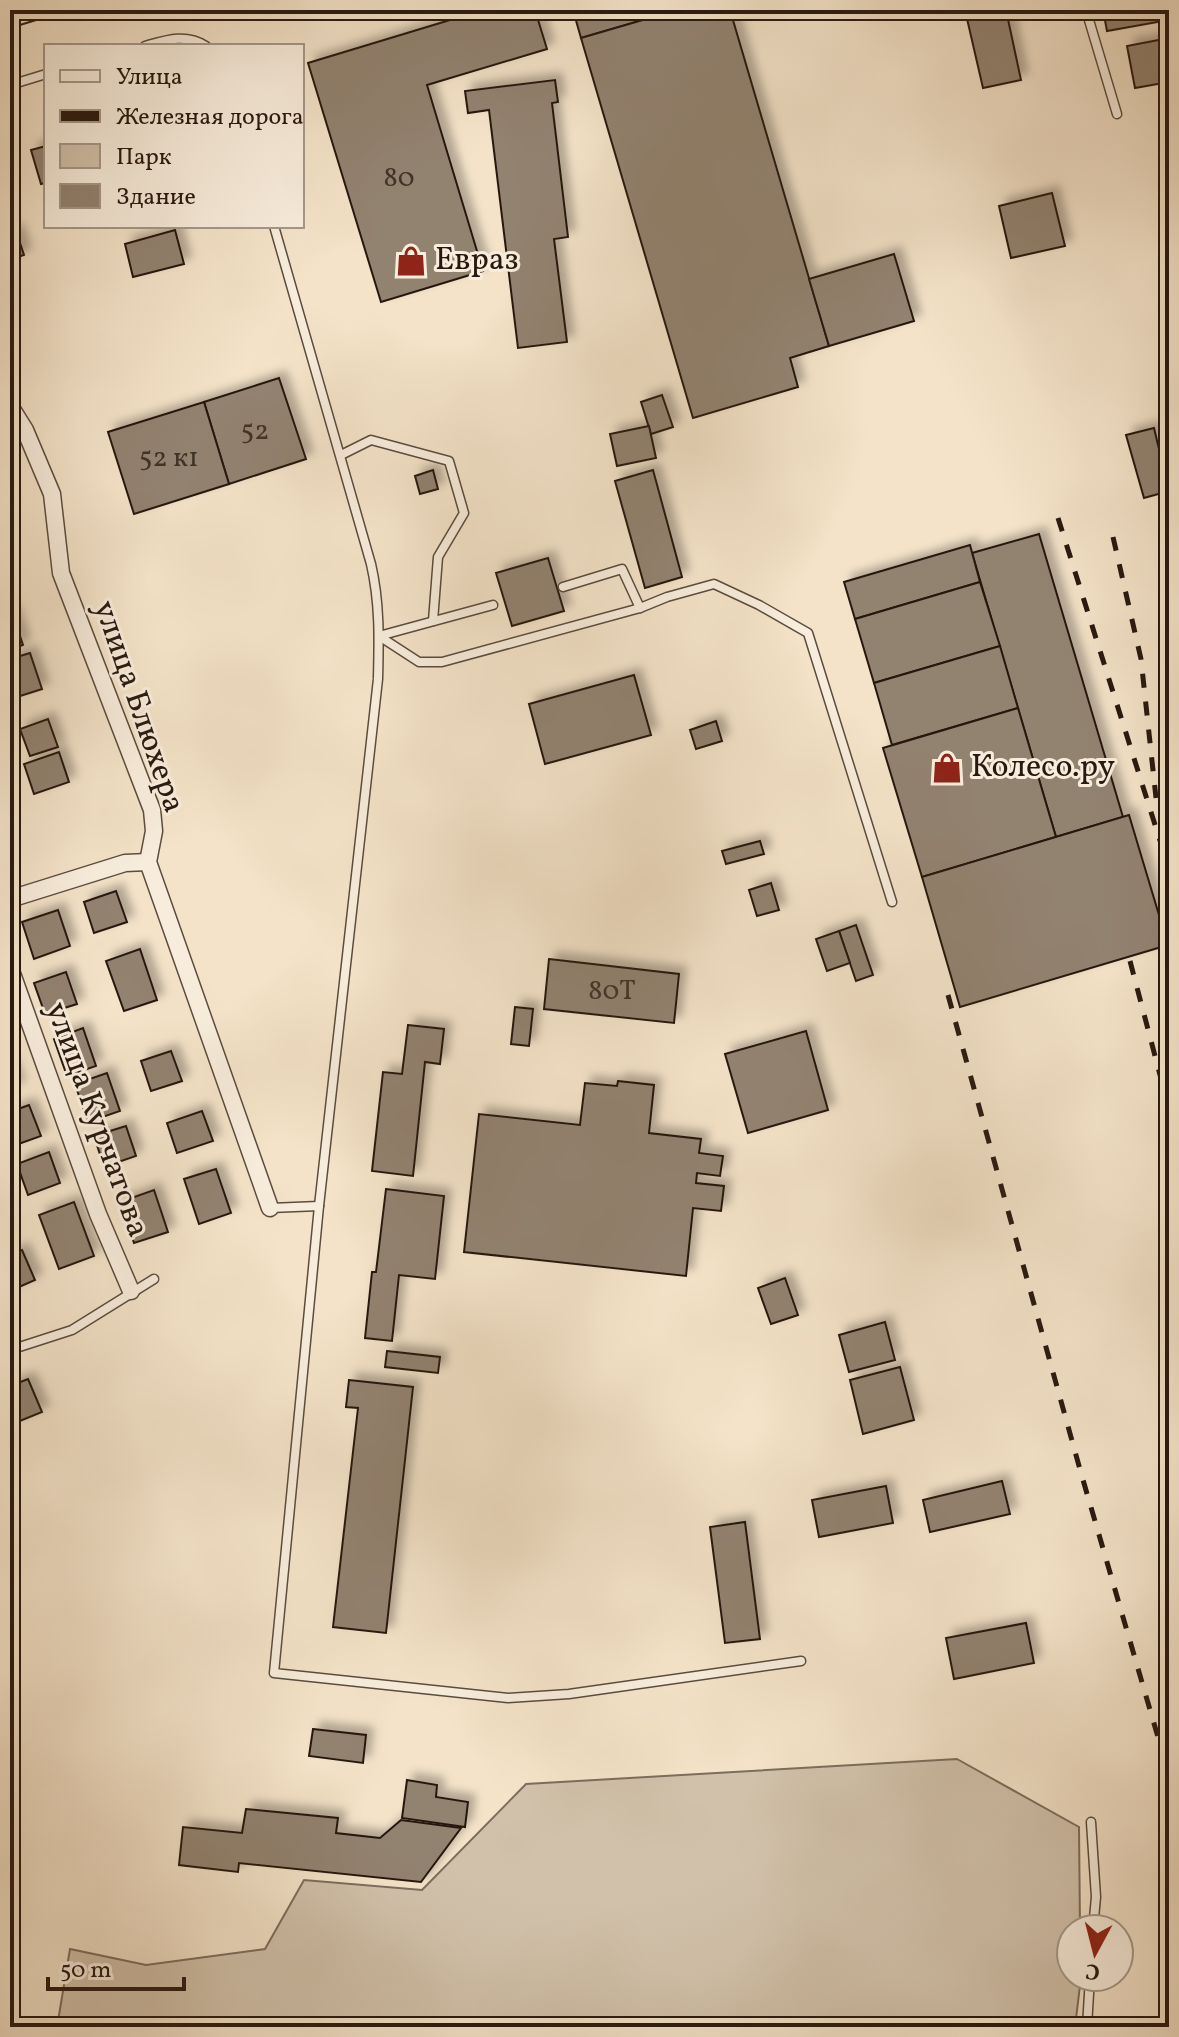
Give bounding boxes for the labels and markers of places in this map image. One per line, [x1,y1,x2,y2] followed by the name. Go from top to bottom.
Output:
[435,239,519,283] place label: Евраз
[394,244,428,278] shop icon: Евраз
[971,746,1115,790] place label: Колесо.ру
[930,751,964,785] shop icon: Колесо.ру

